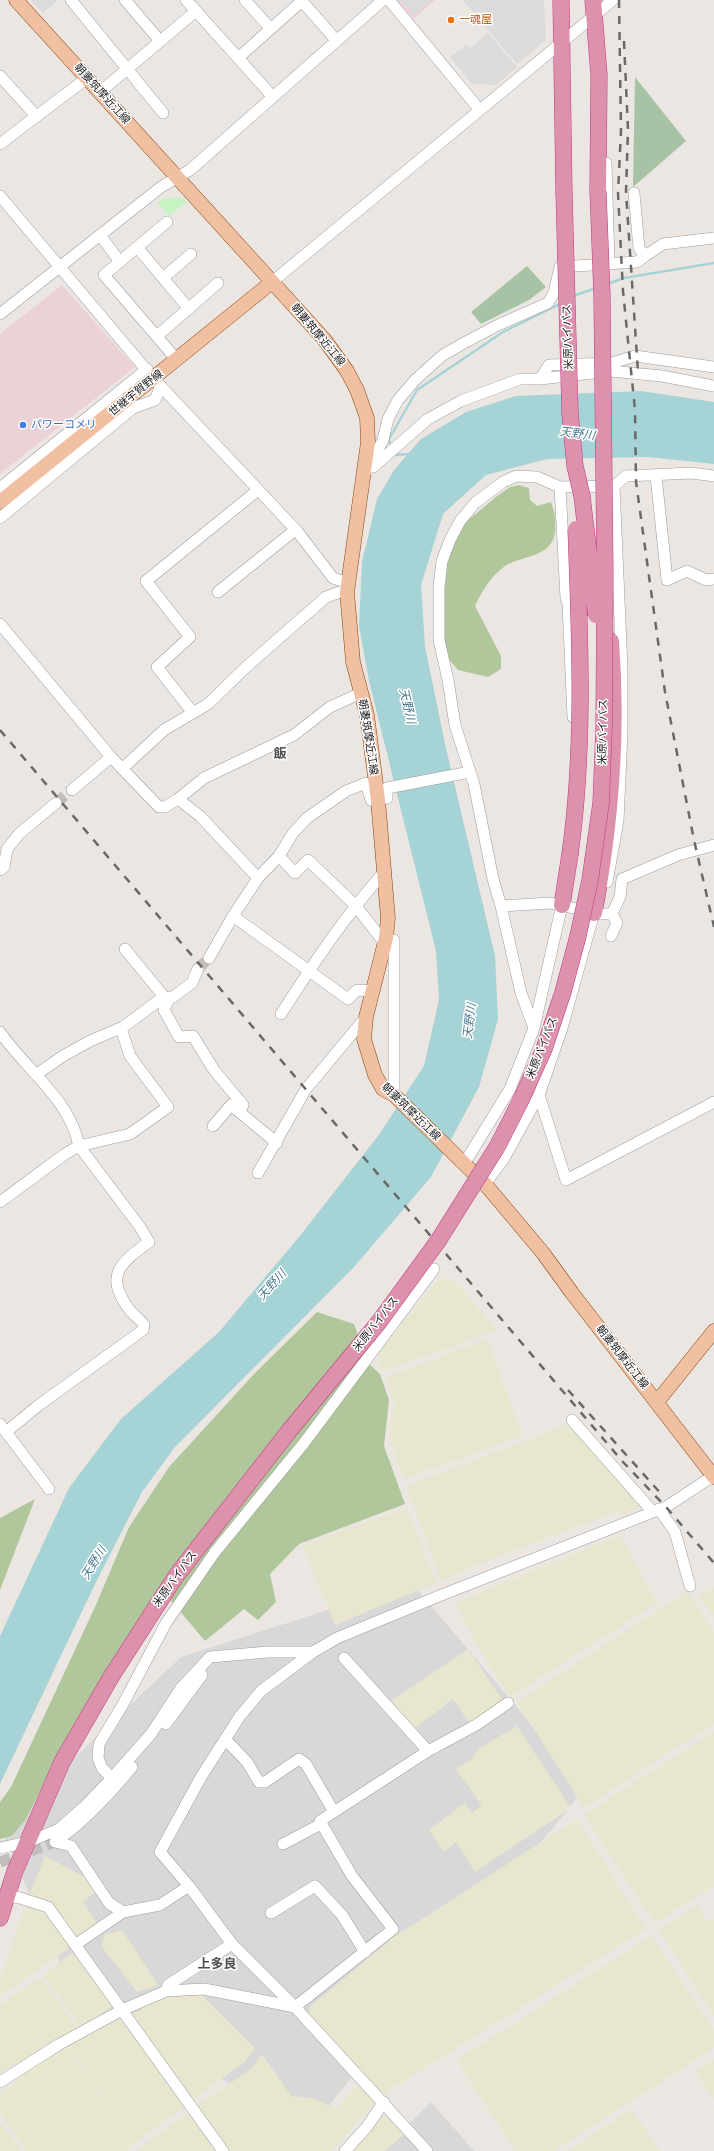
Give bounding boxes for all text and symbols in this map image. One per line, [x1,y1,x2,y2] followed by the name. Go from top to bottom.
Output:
[459,13,492,27] place label: 一魂屋
[446,15,456,25] marker: 一魂屋
[71,61,133,127] street label: 朝妻筑摩近江線
[288,301,348,369] street label: 朝妻筑摩近江線
[560,304,576,370] street label: 米原バイパス
[106,367,166,419] street label: 世継宇賀野線
[31,418,97,432] place label: パワーコメリ
[18,420,28,430] marker: パワーコメリ
[558,425,596,443] water label: 天野川
[396,687,418,725] water label: 天野川
[355,698,381,776] street label: 朝妻筑摩近江線
[596,699,610,765] street label: 米原バイパス
[274,746,286,762] district label: 飯
[461,1002,479,1040] water label: 天野川
[524,1015,560,1081] street label: 米原バイパス
[379,1081,443,1143] street label: 朝妻筑摩近江線
[255,1267,289,1303] water label: 天野川
[350,1294,402,1354] street label: 米原バイパス
[593,1323,651,1391] street label: 朝妻筑摩近江線
[78,1544,110,1582] water label: 天野川
[150,1548,200,1610] street label: 米原バイパス
[198,1956,236,1972] district label: 上多良

